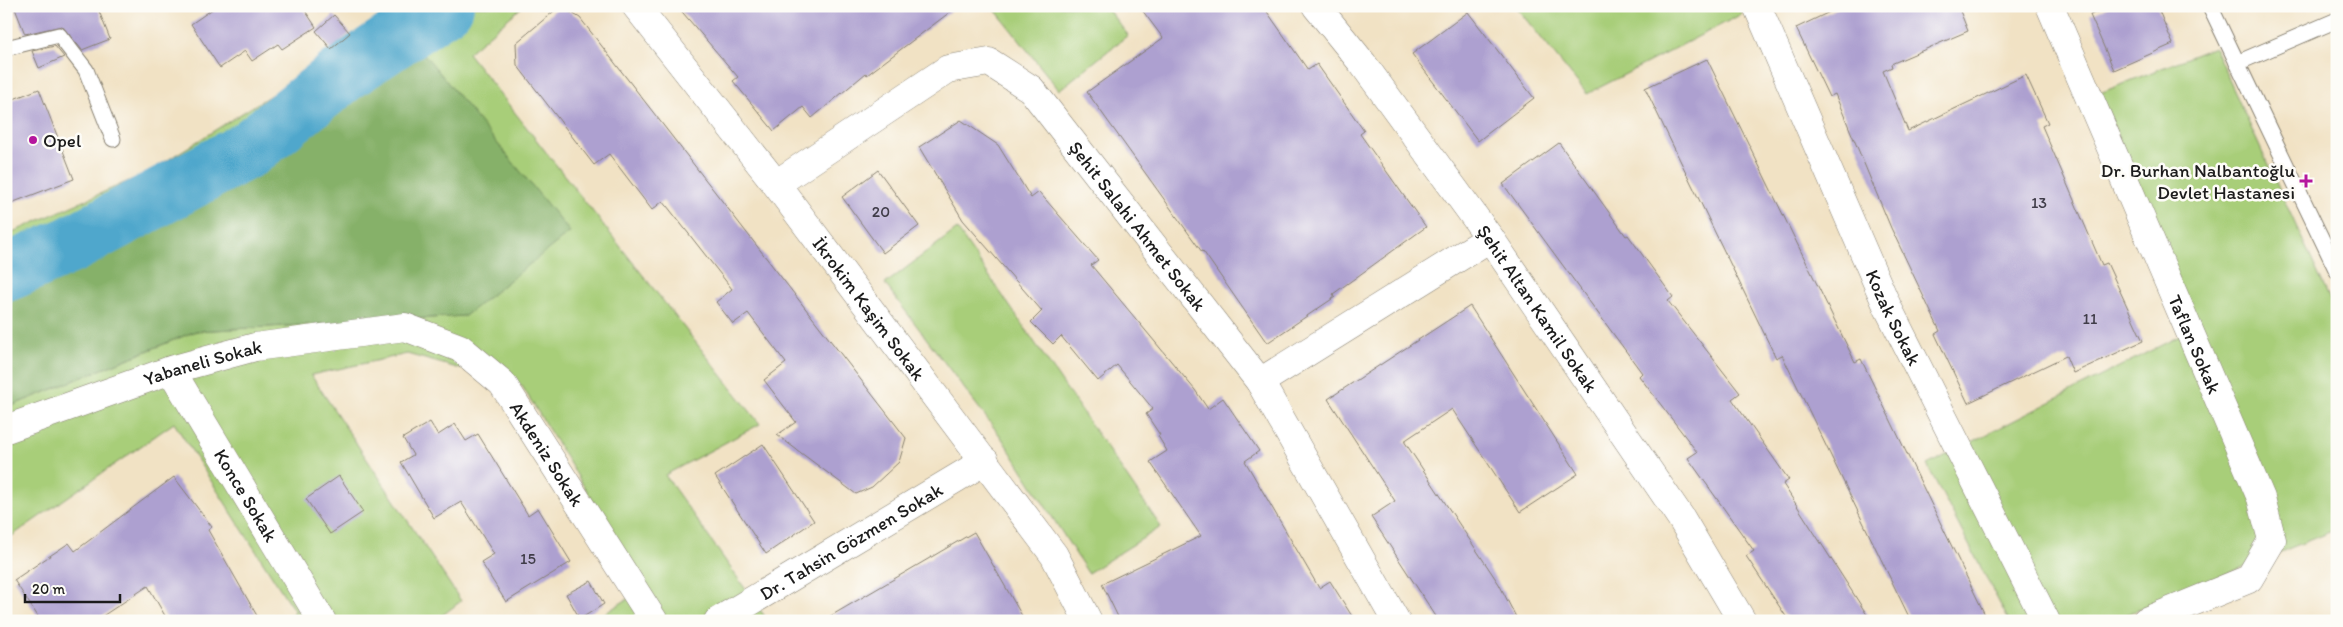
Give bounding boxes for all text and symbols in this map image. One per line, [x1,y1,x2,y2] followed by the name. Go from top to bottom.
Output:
[43,129,82,152] place label: Opel
[27,134,39,146] marker: Opel
[1064,137,1211,316] street label: Şehit Salahi Ahmet Sokak
[2101,159,2295,204] place label: Dr. Burhan Nalbantoğlu Devlet Hastanesi
[2299,174,2313,188] marker: Dr. Burhan Nalbantoğlu Devlet Hastanesi
[2031,193,2047,212] house number: 13
[872,202,890,221] house number: 20
[1472,220,1603,397] street label: Şehit Altan Kamil Sokak
[808,232,930,385] street label: İkrokim Kaşim Sokak
[1861,266,1926,369] street label: Kozak Sokak
[2163,291,2226,398] street label: Taflan Sokak
[2083,309,2098,328] house number: 11
[141,335,264,391] street label: Yabaneli Sokak
[505,397,589,511] street label: Akdeniz Sokak
[209,445,283,546] street label: Konce Sokak
[756,478,947,605] street label: Dr. Tahsin Gözmen Sokak
[520,549,536,568] house number: 15
[25,572,120,604] scale bar
[32,580,66,598] text: 20 m

